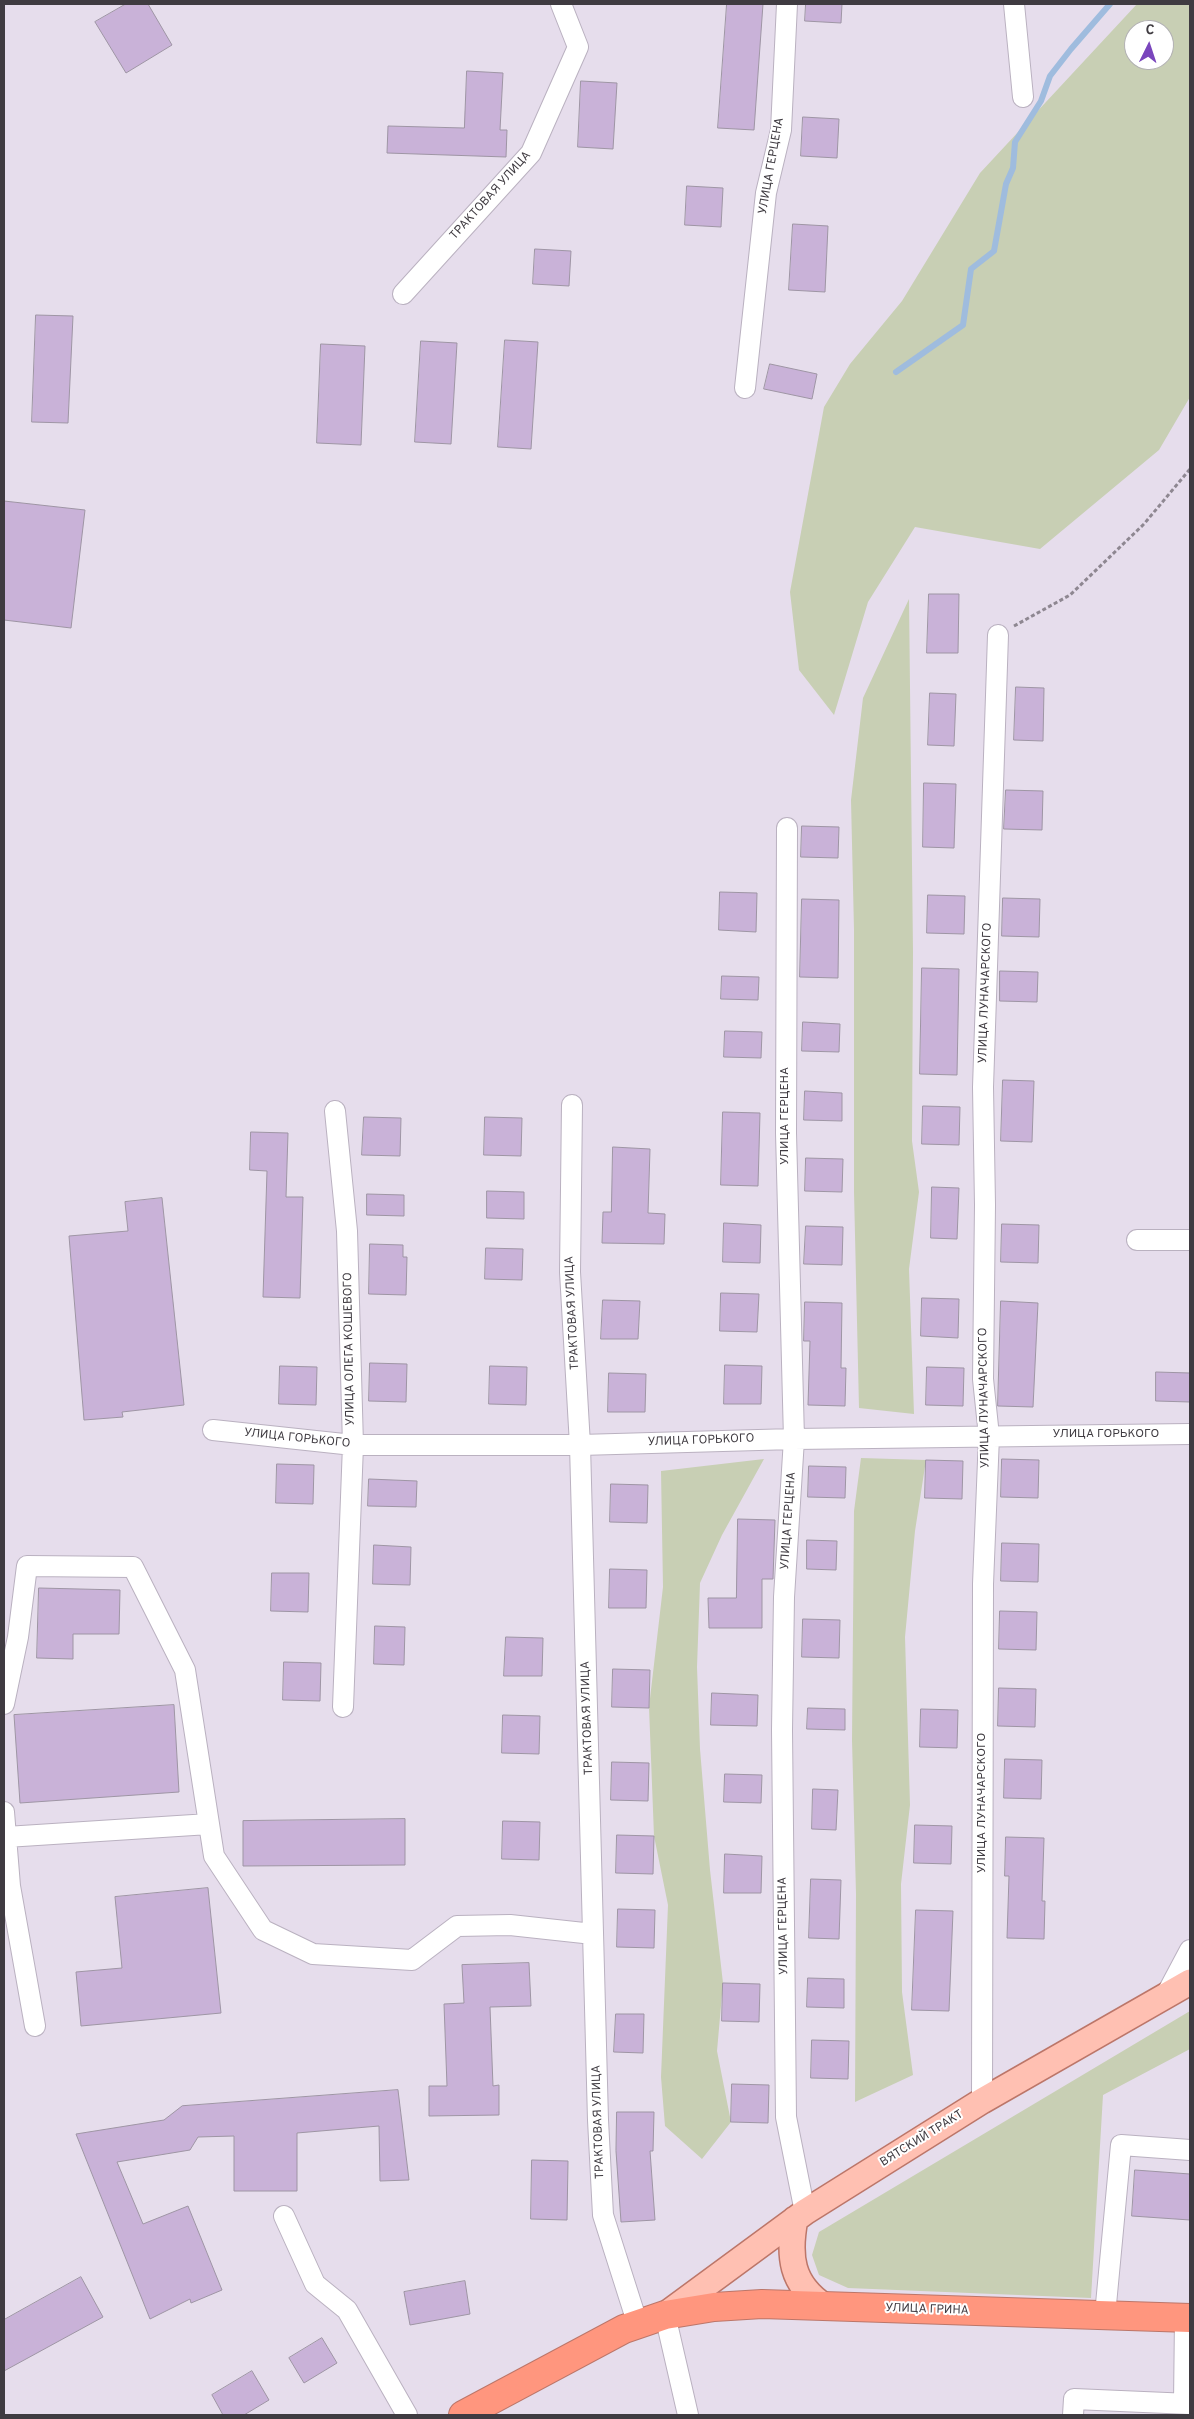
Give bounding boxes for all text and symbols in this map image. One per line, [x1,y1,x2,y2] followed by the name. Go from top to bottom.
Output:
[1124,20,1174,70] north arrow
[1145,22,1155,39] text: С
[756,116,788,216] street label: УЛИЦА ГЕРЦЕНА
[447,149,535,243] street label: ТРАКТОВАЯ УЛИЦА
[976,922,996,1064] street label: УЛИЦА ЛУНАЧАРСКОГО
[779,1067,793,1165] street label: УЛИЦА ГЕРЦЕНА
[563,1256,583,1370] street label: ТРАКТОВАЯ УЛИЦА
[341,1272,359,1426] street label: УЛИЦА ОЛЕГА КОШЕВОГО
[977,1328,993,1468] street label: УЛИЦА ЛУНАЧАРСКОГО
[243,1426,351,1452] street label: УЛИЦА ГОРЬКОГО
[1053,1428,1159,1442] street label: УЛИЦА ГОРЬКОГО
[647,1432,755,1450] street label: УЛИЦА ГОРЬКОГО
[778,1472,800,1570] street label: УЛИЦА ГЕРЦЕНА
[579,1661,597,1775] street label: ТРАКТОВАЯ УЛИЦА
[976,1733,990,1873] street label: УЛИЦА ЛУНАЧАРСКОГО
[776,1877,792,1975] street label: УЛИЦА ГЕРЦЕНА
[590,2065,608,2179] street label: ТРАКТОВАЯ УЛИЦА
[878,2108,966,2170] street label: ВЯТСКИЙ ТРАКТ
[885,2301,969,2319] street label: УЛИЦА ГРИНА

